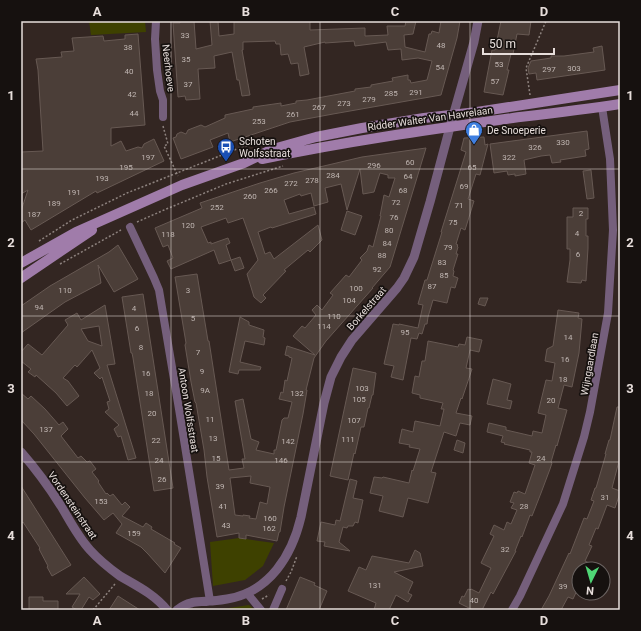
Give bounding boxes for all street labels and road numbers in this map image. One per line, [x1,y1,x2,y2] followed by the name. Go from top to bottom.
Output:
[160,44,177,92] street label: Neerhoeve
[367,104,493,133] street label: Ridder Walter Van Havrelaan
[345,284,388,332] street label: Borkelstraat
[579,332,600,396] street label: Wijngaardlaan
[176,367,201,453] street label: Antoon Wolfsstraat
[46,469,99,541] street label: Vordensteinstraat

